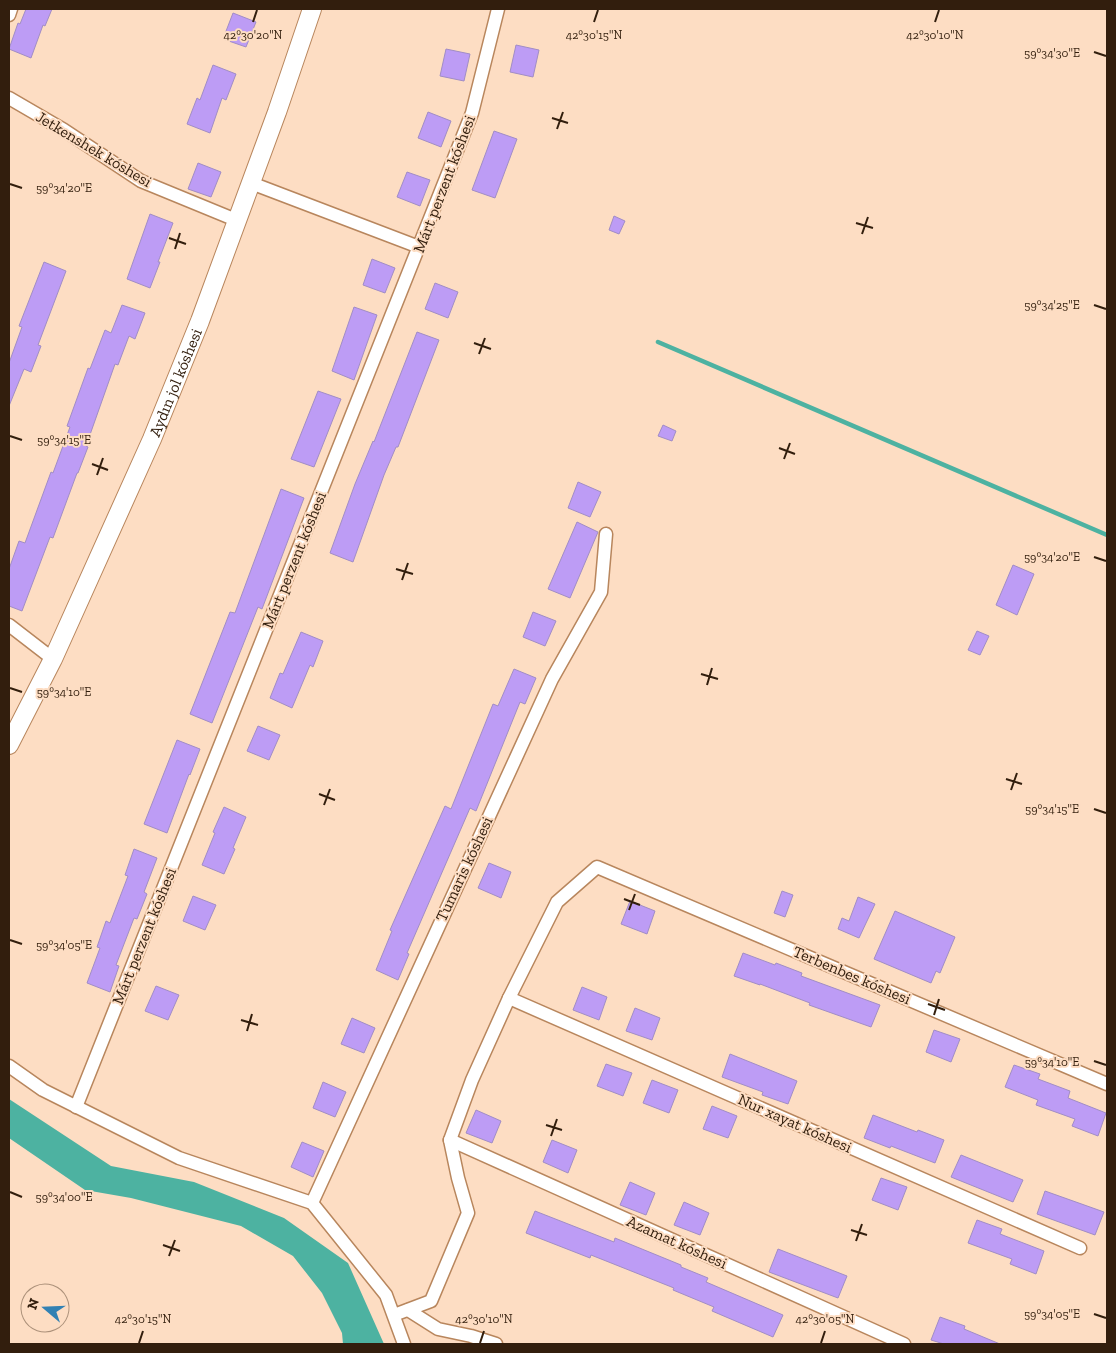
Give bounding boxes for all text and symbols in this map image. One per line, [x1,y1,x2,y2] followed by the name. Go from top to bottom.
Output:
[224,28,283,42] text: 42°30'20"N
[566,28,622,42] text: 42°30'15"N
[906,28,964,42] text: 42°30'10"N
[1024,46,1080,60] text: 59°34'30"E
[33,107,156,191] street label: Jetkenshek kóshesi
[409,112,479,256] street label: Márt perzent kóshesi
[36,181,92,195] text: 59°34'20"E
[1024,298,1080,312] text: 59°34'25"E
[145,325,206,439] street label: Aydın jol kóshesi
[37,433,91,447] text: 59°34'15"E
[258,488,330,631] street label: Márt perzent kóshesi
[1024,550,1080,564] text: 59°34'20"E
[37,685,91,699] text: 59°34'10"E
[1025,802,1079,816] text: 59°34'15"E
[431,813,497,924] street label: Tumaris kóshesi
[108,864,180,1007] street label: Márt perzent kóshesi
[36,938,92,952] text: 59°34'05"E
[790,942,914,1009] street label: Terbenbes kóshesi
[1025,1055,1079,1069] text: 59°34'10"E
[735,1089,855,1157] street label: Nur xayat kóshesi
[36,1190,92,1204] text: 59°34'00"E
[624,1211,731,1273] street label: Azamat kóshesi
[20,1283,70,1333] north arrow
[23,1296,43,1312] text: N
[1024,1307,1080,1321] text: 59°34'05"E
[115,1312,171,1326] text: 42°30'15"N
[455,1312,513,1326] text: 42°30'10"N
[796,1312,855,1326] text: 42°30'05"N

